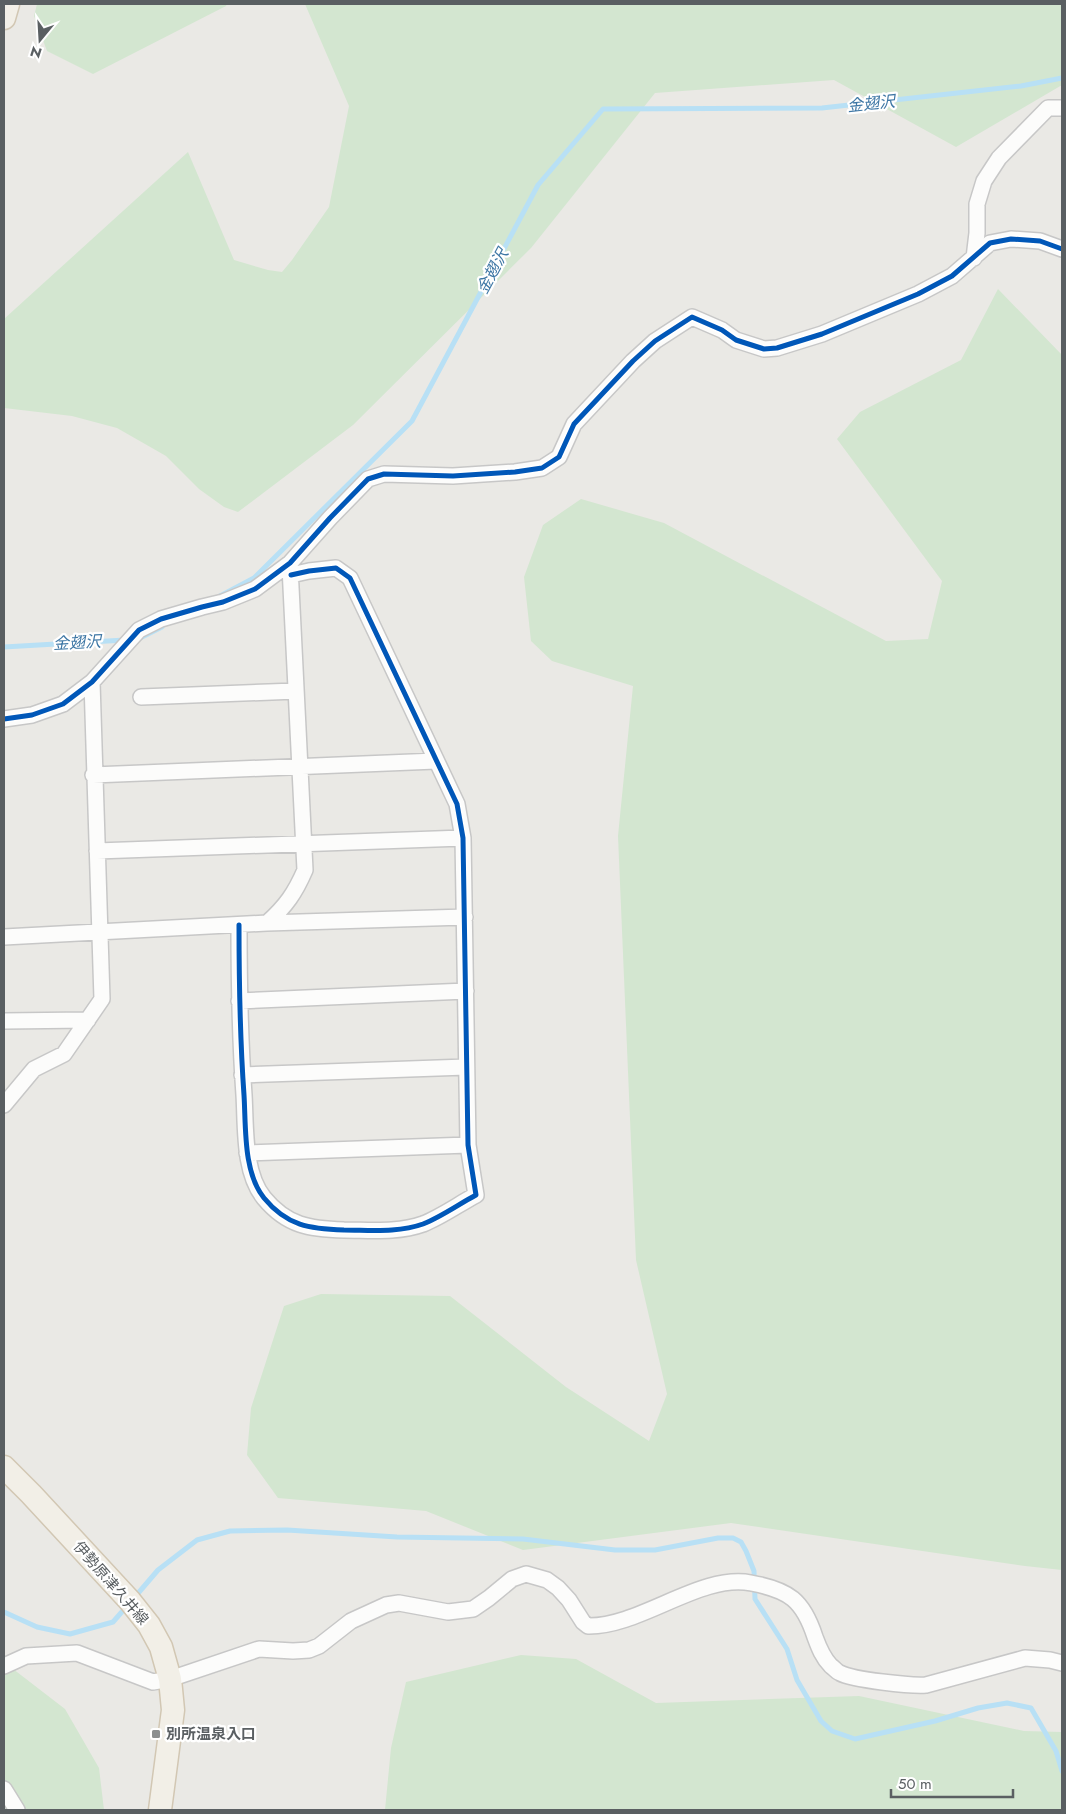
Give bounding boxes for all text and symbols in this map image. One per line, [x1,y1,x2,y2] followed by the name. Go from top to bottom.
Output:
[15,15,65,65] north arrow
[28,41,44,64] text: N
[846,89,898,117] water label: 金翅沢
[471,243,515,298] water label: 金翅沢
[52,630,104,655] water label: 金翅沢
[68,1536,154,1630] street label: 伊勢原津久井線
[166,1723,256,1745] place label: 別所温泉入口
[150,1728,162,1740] marker: 別所温泉入口
[891,1766,1014,1798] scale bar
[898,1773,932,1795] text: 50 m

